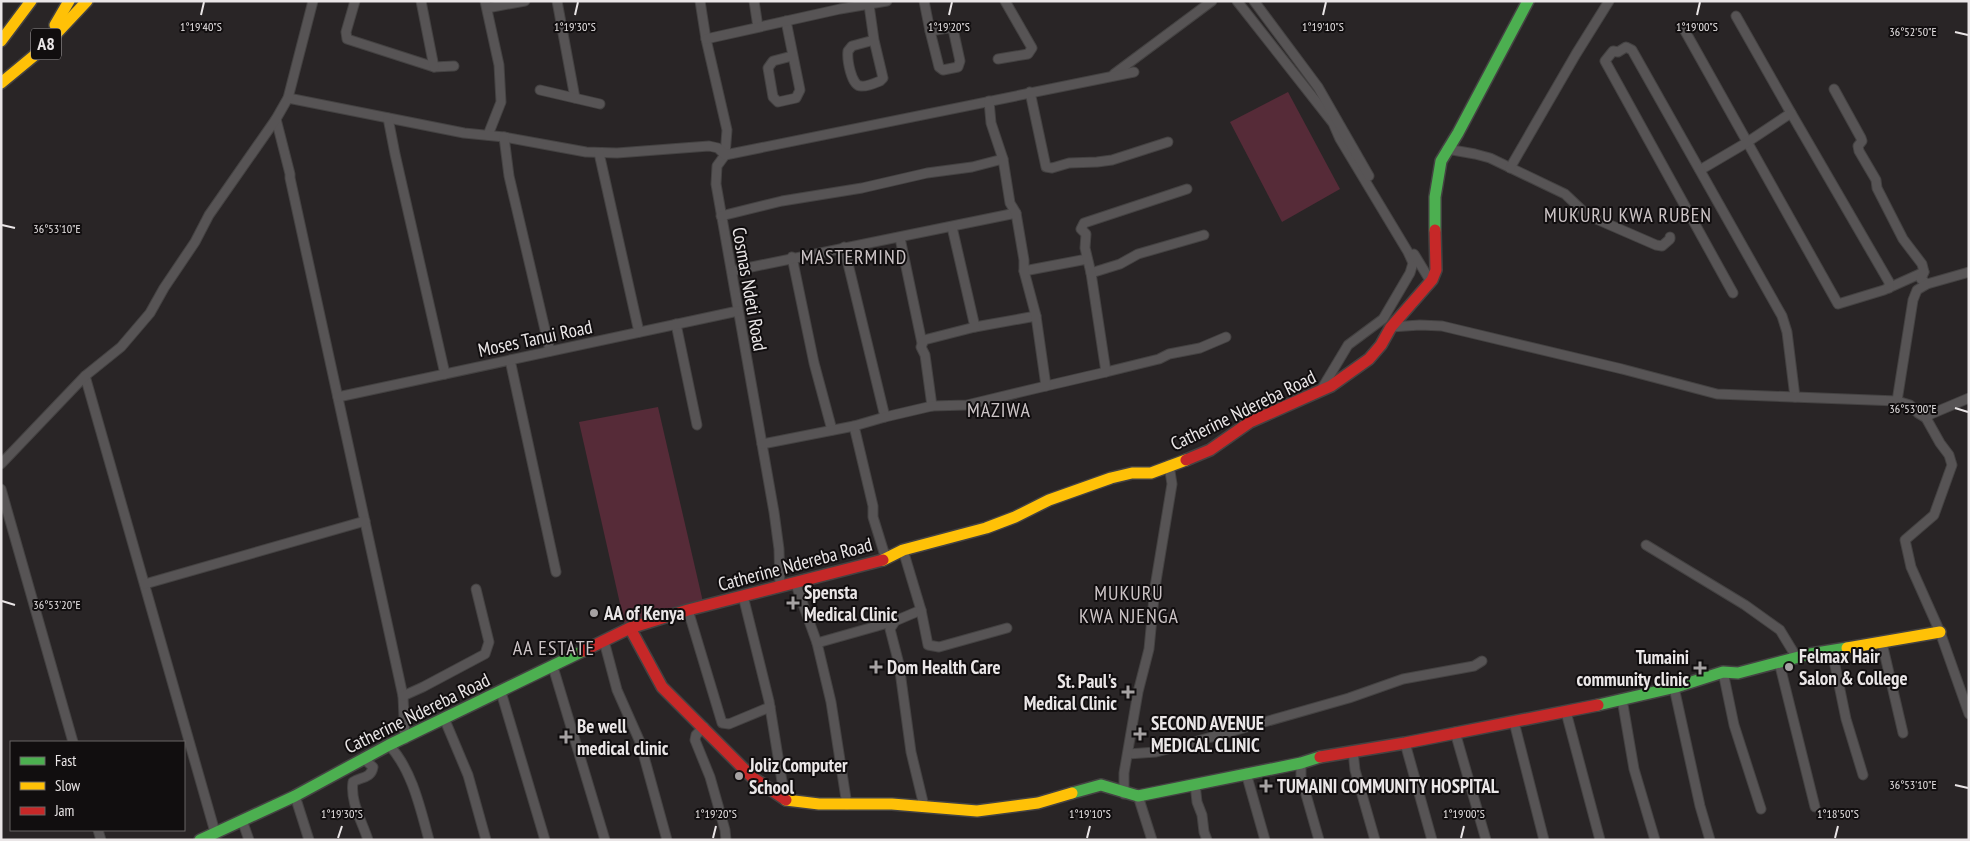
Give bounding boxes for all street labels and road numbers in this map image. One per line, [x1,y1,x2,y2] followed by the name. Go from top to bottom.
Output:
[31,29,61,60] road number: A8
[727,225,773,353] street label: Cosmas Ndeti Road
[476,314,594,362] street label: Moses Tanui Road
[1166,364,1320,456] street label: Catherine Ndereba Road
[715,532,875,596] street label: Catherine Ndereba Road
[340,667,494,759] street label: Catherine Ndereba Road

